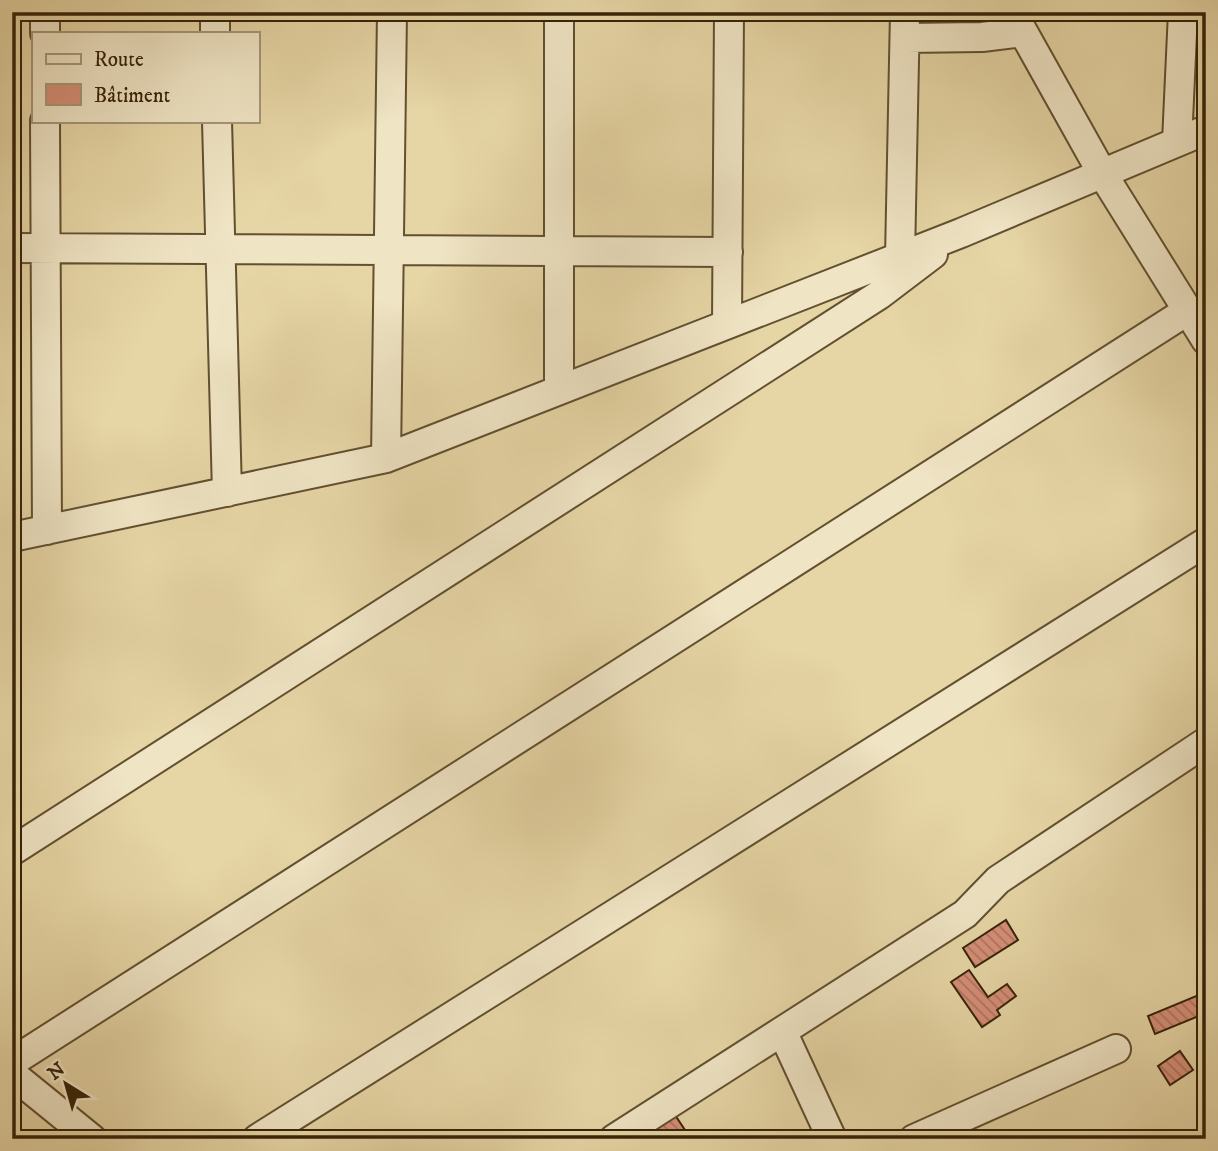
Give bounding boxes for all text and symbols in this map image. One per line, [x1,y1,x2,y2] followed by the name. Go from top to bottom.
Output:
[32,32,259,122] legend
[94,47,144,73] text: Route
[94,83,171,109] text: Bâtiment
[32,1050,102,1120] north arrow
[44,1058,70,1086] text: N

